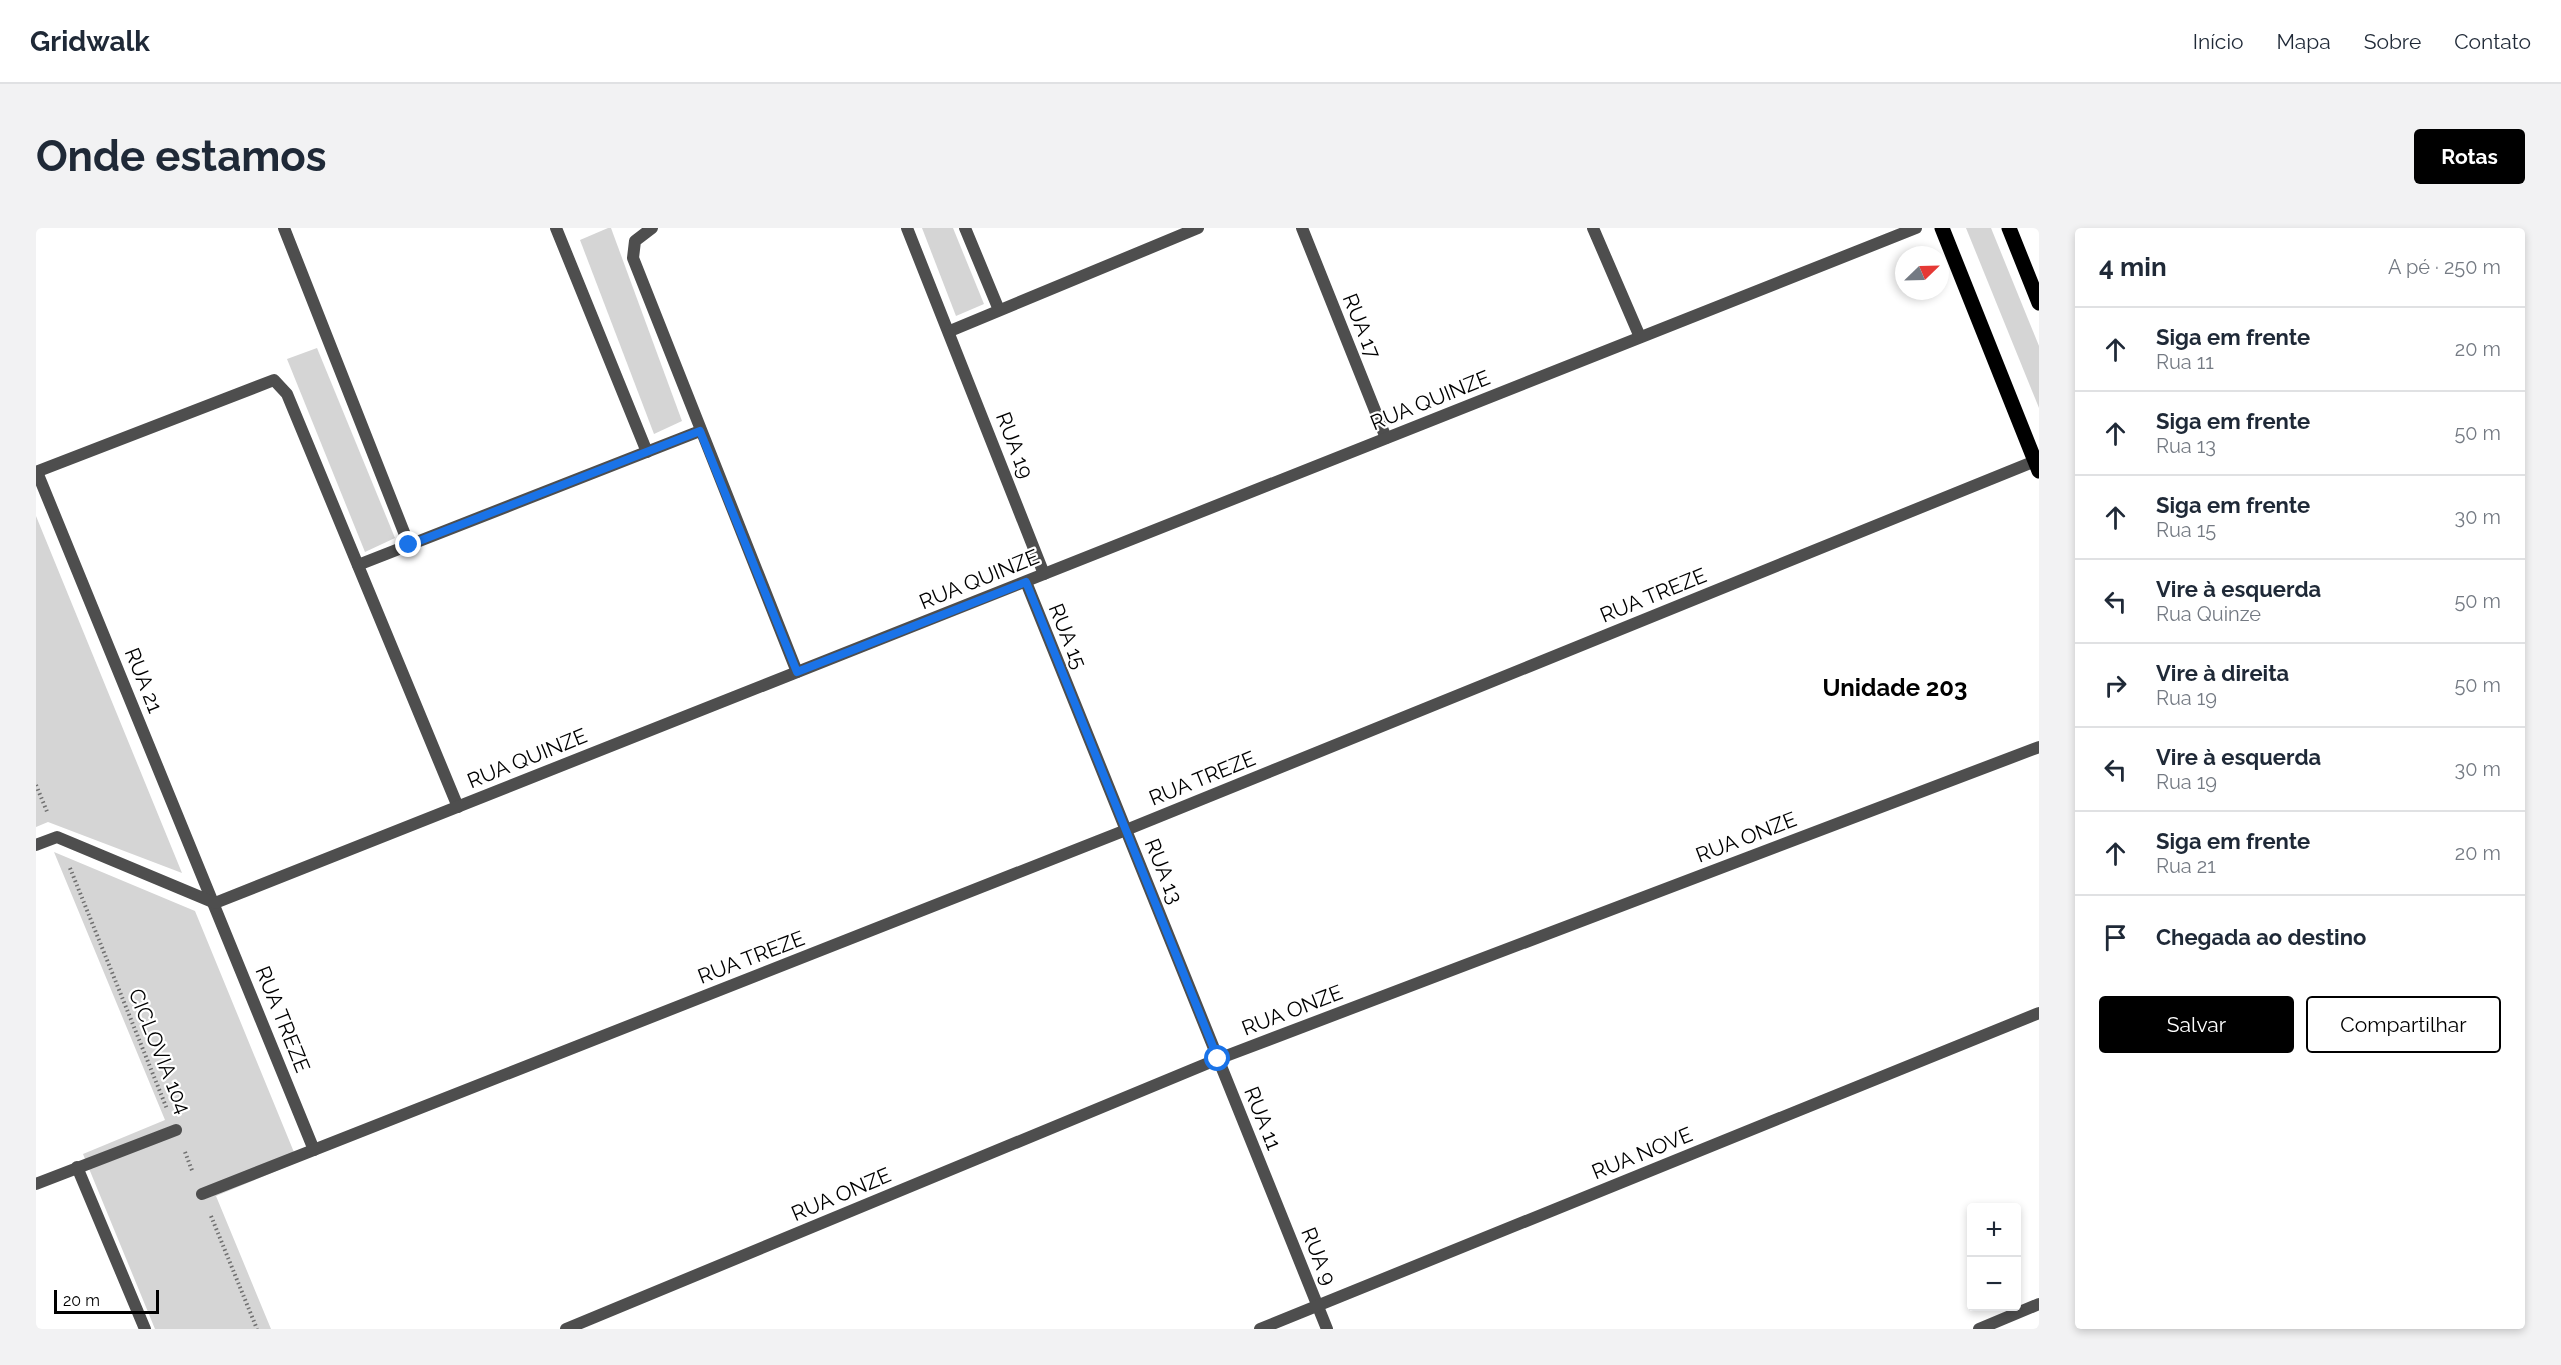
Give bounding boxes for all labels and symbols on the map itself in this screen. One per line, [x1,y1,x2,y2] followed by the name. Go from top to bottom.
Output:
[1895,246,1949,300] north arrow
[1338,290,1387,363] street label: RUA 17
[1367,365,1493,435] street label: RUA QUINZE
[991,408,1039,482] street label: RUA 19
[395,531,421,557] route end
[916,544,1042,614] street label: RUA QUINZE
[1596,562,1710,628] street label: RUA TREZE
[1044,600,1092,672] street label: RUA 15
[120,644,168,716] street label: RUA 21
[1823,673,1967,702] district label: Unidade 203
[464,723,590,793] street label: RUA QUINZE
[1145,745,1259,811] street label: RUA TREZE
[1692,806,1800,868] street label: RUA ONZE
[1140,835,1188,907] street label: RUA 13
[694,925,808,989] street label: RUA TREZE
[250,962,316,1076] street label: RUA TREZE
[1238,979,1346,1041] street label: RUA ONZE
[124,985,196,1117] street label: CICLOVIA 104
[1204,1045,1230,1071] route start
[1239,1083,1287,1153] street label: RUA 11
[1588,1121,1696,1185] street label: RUA NOVE
[787,1162,895,1226] street label: RUA ONZE
[1296,1223,1342,1289] street label: RUA 9
[54,1287,159,1314] scale bar

